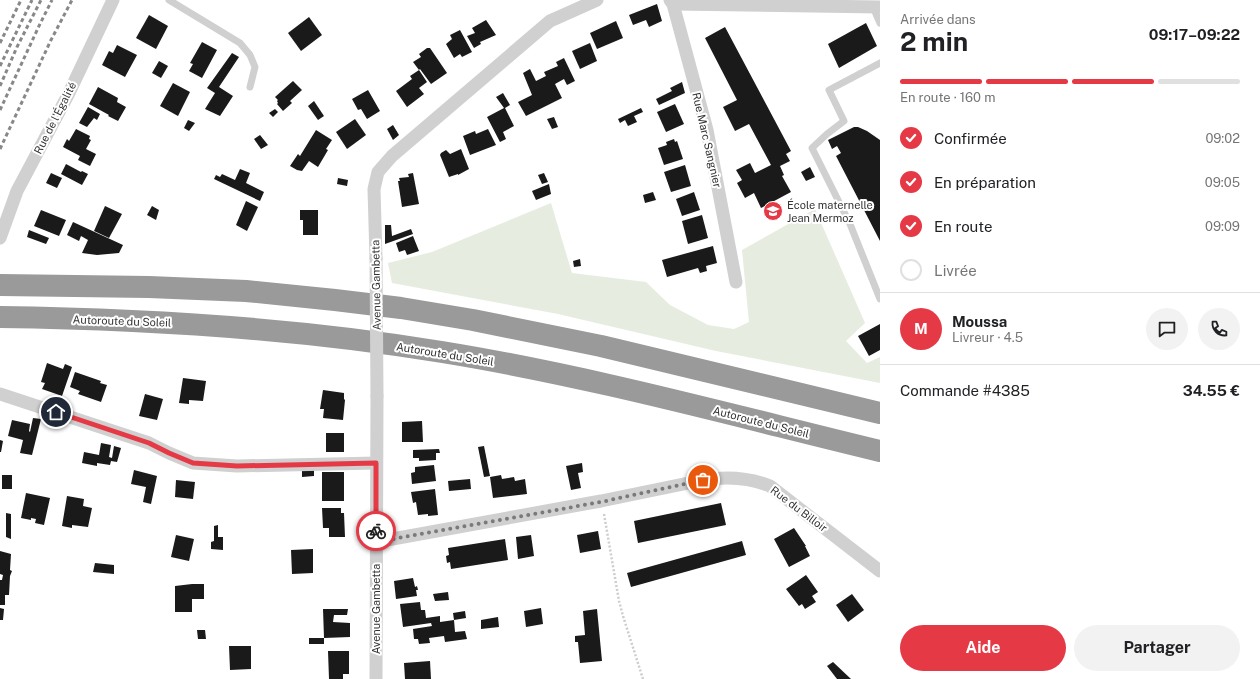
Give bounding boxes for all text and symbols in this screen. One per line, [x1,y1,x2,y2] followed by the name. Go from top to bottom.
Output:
[900,12,976,27] text: Arrivée dans
[900,26,968,57] text: 2 min
[1149,26,1240,43] text: 09:17–09:22
[31,80,78,156] street label: Rue de l'Égalité
[900,90,995,105] text: En route · 160 m
[690,91,724,189] street label: Rue Marc Sangnier
[900,127,922,149] icon: check
[934,130,1007,147] text: Confirmée
[1205,131,1240,146] text: 09:02
[900,171,922,193] icon: check
[934,174,1036,191] text: En préparation
[1205,175,1240,190] text: 09:05
[787,198,873,224] place label: École maternelle Jean Mermoz
[762,200,784,222] school or university icon: École maternelle Jean Mermoz
[900,215,922,237] icon: check
[934,218,992,235] text: En route
[1205,219,1240,234] text: 09:09
[369,240,383,330] street label: Avenue Gambetta
[934,262,977,279] text: Livrée
[1146,308,1188,350] button: chat
[1198,308,1240,350] button: phone
[72,313,172,329] street label: Autoroute du Soleil
[952,313,1007,330] text: Moussa
[914,320,928,337] text: M
[952,330,1023,345] text: Livreur · 4.5
[395,340,495,368] street label: Autoroute du Soleil
[900,382,1030,399] text: Commande #4385
[1183,382,1240,399] text: 34.55 €
[39,395,73,429] pin
[45,401,67,423] icon: home
[712,404,810,440] street label: Autoroute du Soleil
[686,463,720,497] pin
[692,469,714,491] icon: bag
[768,484,830,534] street label: Rue du Billoir
[356,511,396,551] courier
[365,520,387,542] icon: bike
[370,564,382,654] street label: Avenue Gambetta
[900,625,1066,671] button: Aide
[1074,625,1240,671] button: Partager

